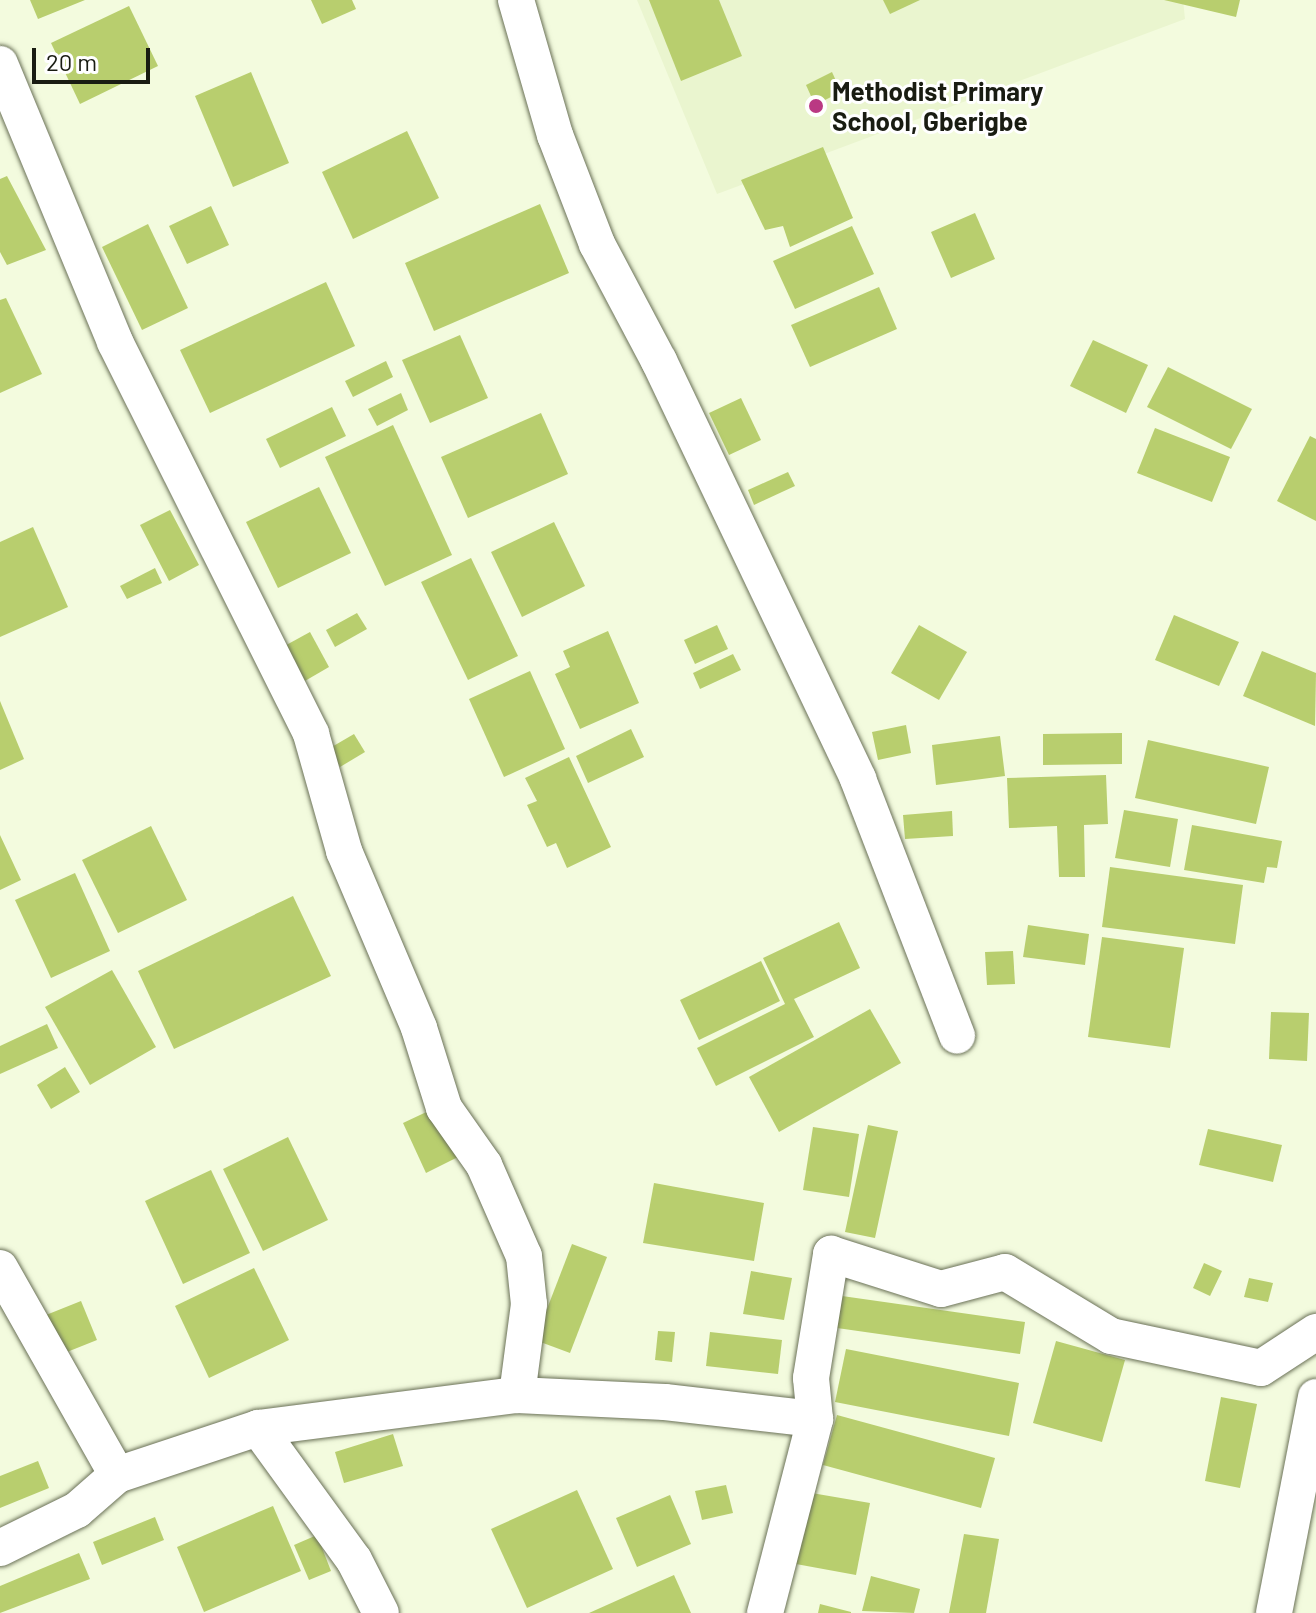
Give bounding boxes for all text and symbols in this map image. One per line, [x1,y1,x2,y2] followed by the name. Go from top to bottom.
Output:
[36,32,154,82] scale bar
[46,47,97,76] text: 20 m
[832,75,1043,136] place label: Methodist Primary School, Gberigbe
[807,97,825,115] marker: Methodist Primary School, Gberigbe

